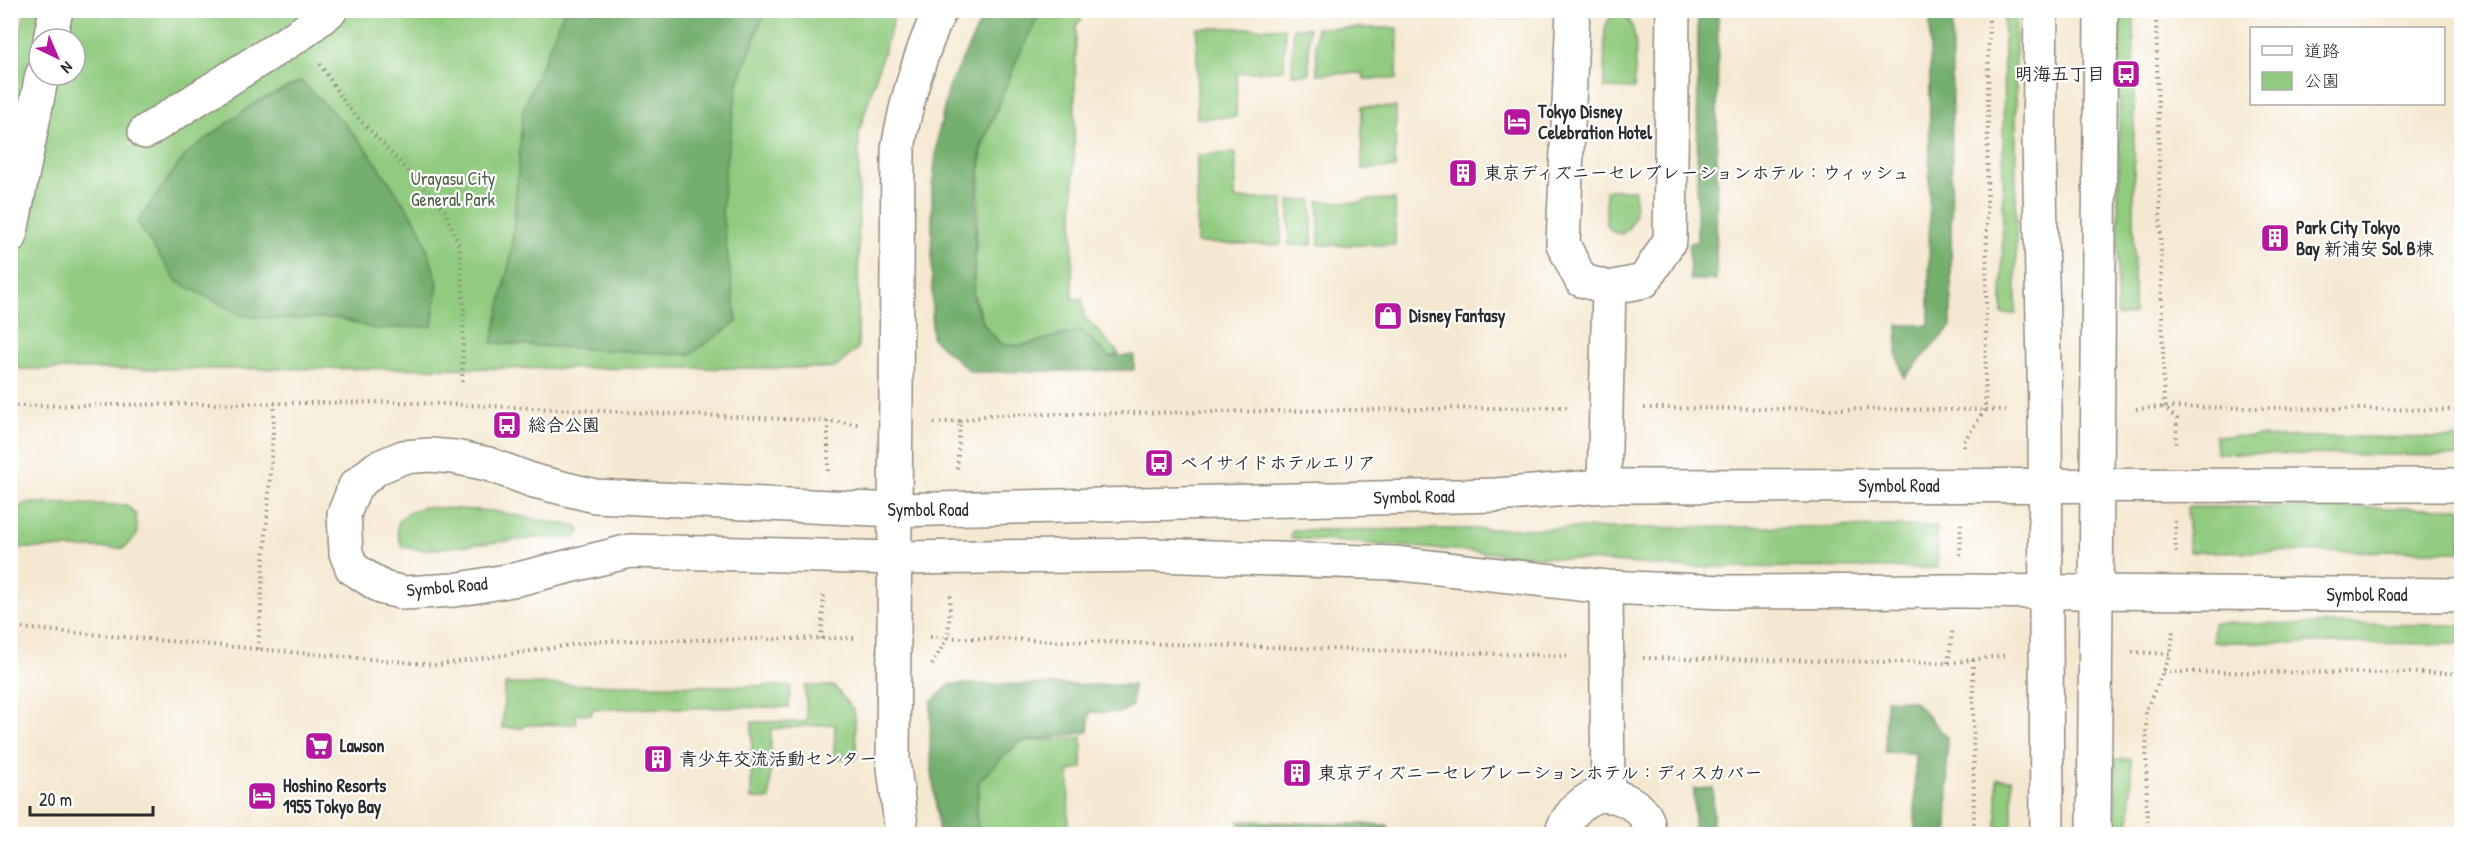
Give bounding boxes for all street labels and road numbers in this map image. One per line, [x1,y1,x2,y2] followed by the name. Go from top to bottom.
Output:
[1858,473,1940,498] street label: Symbol Road
[1373,483,1455,510] street label: Symbol Road
[887,497,969,522] street label: Symbol Road
[405,571,489,602] street label: Symbol Road
[2326,582,2408,607] street label: Symbol Road

